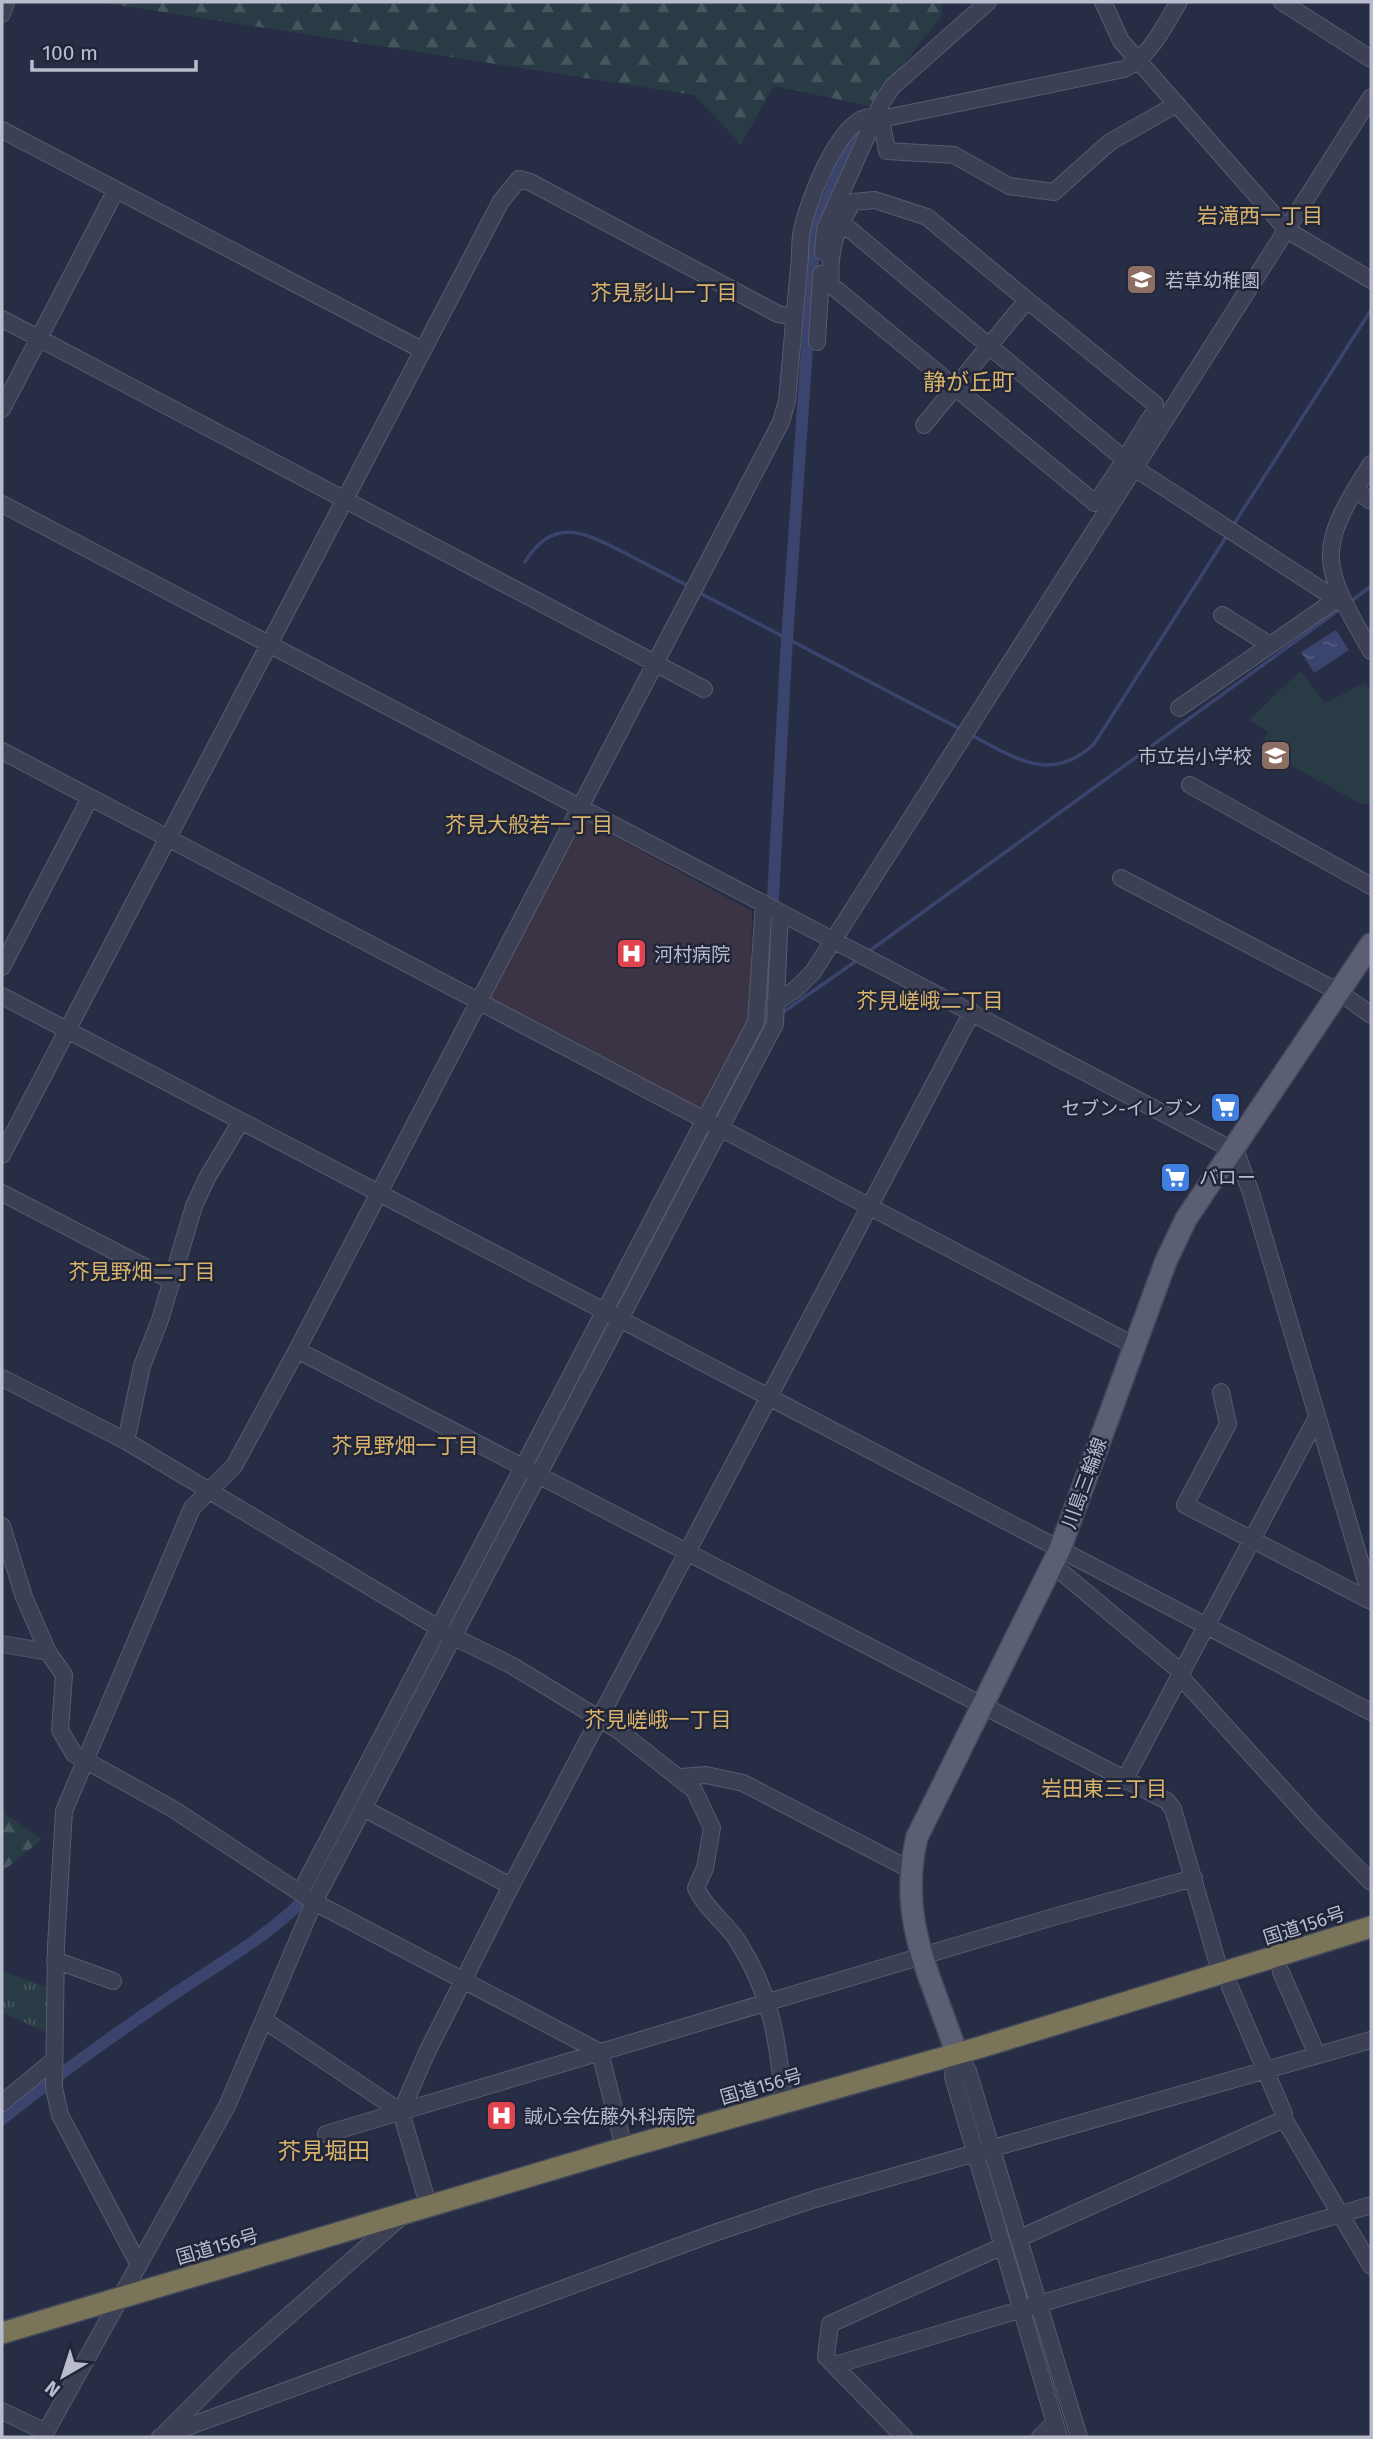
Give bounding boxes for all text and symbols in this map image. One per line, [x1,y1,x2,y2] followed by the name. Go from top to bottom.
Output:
[32,28,196,72] scale bar
[42,40,98,66] text: 100 m
[1197,203,1323,229] district label: 岩滝西一丁目
[1125,263,1159,297] school or university icon: 若草幼稚園
[1165,269,1260,292] place label: 若草幼稚園
[591,280,738,306] district label: 芥見影山一丁目
[923,368,1015,396] district label: 静が丘町
[1258,739,1292,773] school or university icon: 市立岩小学校
[1138,745,1252,768] place label: 市立岩小学校
[445,812,613,838] district label: 芥見大般若一丁目
[614,937,648,971] hospital icon: 河村病院
[654,943,730,966] place label: 河村病院
[857,988,1004,1014] district label: 芥見嵯峨二丁目
[1208,1091,1242,1125] supermarket icon: セブン-イレブン
[1061,1097,1202,1120] place label: セブン-イレブン
[1159,1160,1193,1194] supermarket icon: バロー
[1199,1166,1256,1189] place label: バロー
[69,1259,216,1285] district label: 芥見野畑二丁目
[332,1433,479,1459] district label: 芥見野畑一丁目
[1057,1435,1112,1532] street label: 川島三輪線
[585,1707,732,1733] district label: 芥見嵯峨一丁目
[1041,1776,1167,1802] district label: 岩田東三丁目
[1260,1901,1348,1950] street label: 国道156号
[717,2064,805,2109] street label: 国道156号
[484,2099,518,2133] hospital icon: 誠心会佐藤外科病院
[524,2105,695,2128] place label: 誠心会佐藤外科病院
[278,2137,370,2165] district label: 芥見堀田
[173,2224,261,2269] street label: 国道156号
[28,2341,98,2411] north arrow
[40,2376,65,2402] text: N

